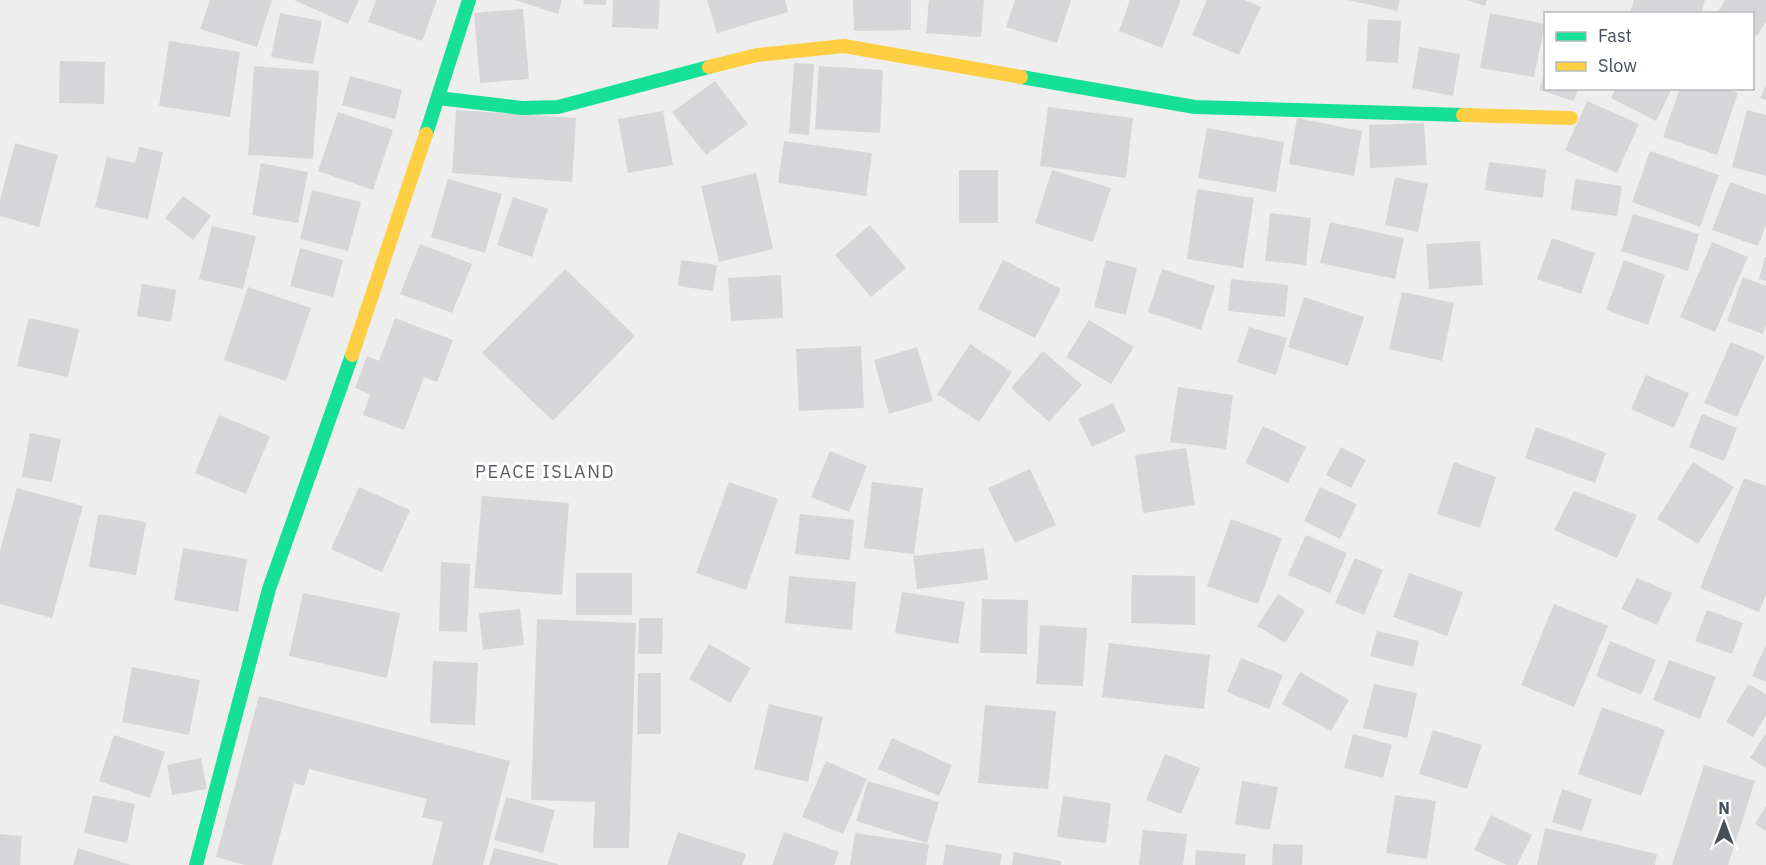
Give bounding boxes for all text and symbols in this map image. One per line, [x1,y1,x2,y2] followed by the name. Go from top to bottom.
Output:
[1544,12,1754,90] legend
[1598,24,1632,47] text: Fast
[1598,54,1637,77] text: Slow
[475,460,615,483] district label: PEACE ISLAND
[1694,793,1754,853] north arrow
[1718,798,1730,818] text: N

